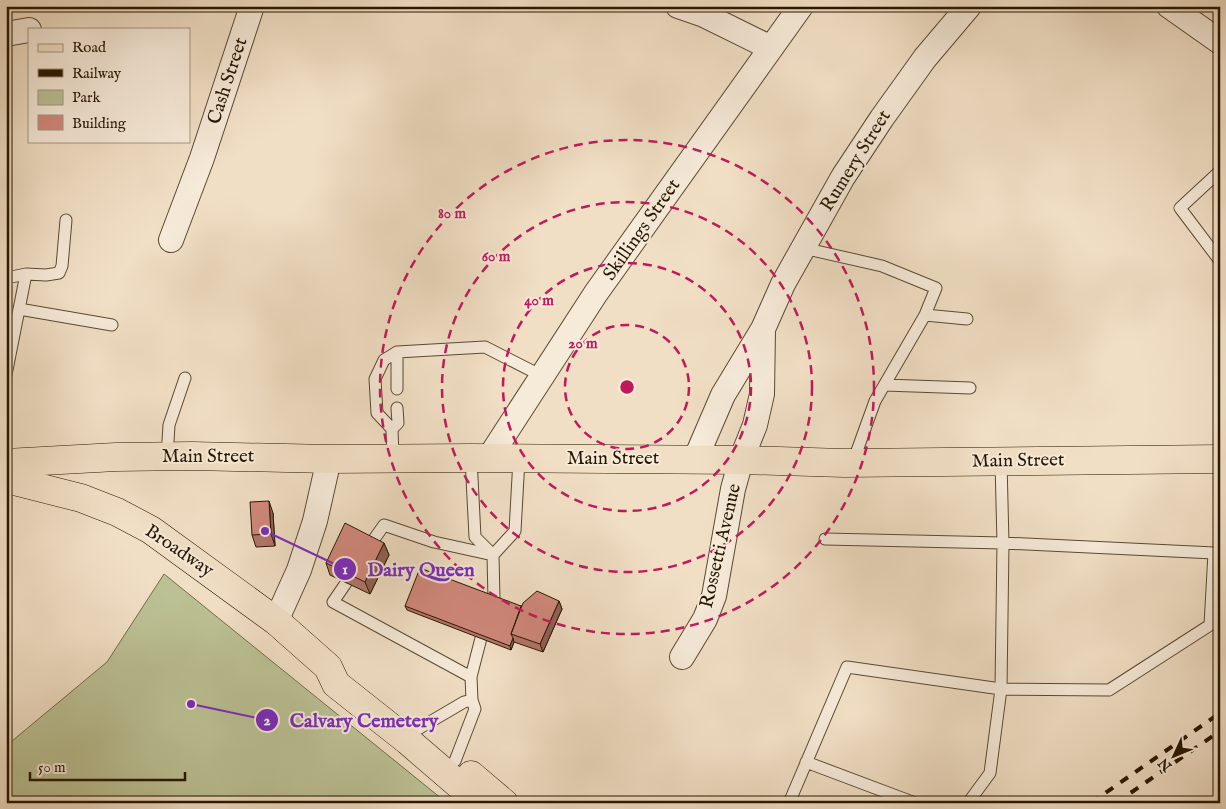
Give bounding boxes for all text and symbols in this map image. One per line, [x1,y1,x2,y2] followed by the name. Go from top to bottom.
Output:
[28,28,190,142] legend
[203,34,253,127] street label: Cash Street
[72,38,107,57] text: Road
[72,64,122,83] text: Railway
[72,88,102,107] text: Park
[815,105,897,216] street label: Rumery Street
[72,114,127,133] text: Building
[598,174,686,286] street label: Skillings Street
[438,204,466,223] text: 80 m
[482,247,511,266] text: 60 m
[524,291,554,310] text: 40 m
[568,334,598,353] text: 20 m
[618,378,636,396] centre of rings
[162,445,255,469] street label: Main Street
[567,447,660,471] street label: Main Street
[971,448,1065,474] street label: Main Street
[695,481,747,611] street label: Rossetti Avenue
[140,519,218,583] street label: Broadway
[332,552,484,587] callout: Dairy Queen
[367,558,475,583] text: Dairy Queen
[342,560,348,579] text: 1
[255,702,448,737] callout: Calvary Cemetery
[290,709,439,734] text: Calvary Cemetery
[263,711,271,730] text: 2
[1148,732,1198,782] north arrow
[30,749,185,781] scale bar
[1155,754,1177,776] text: N
[38,758,66,777] text: 50 m

